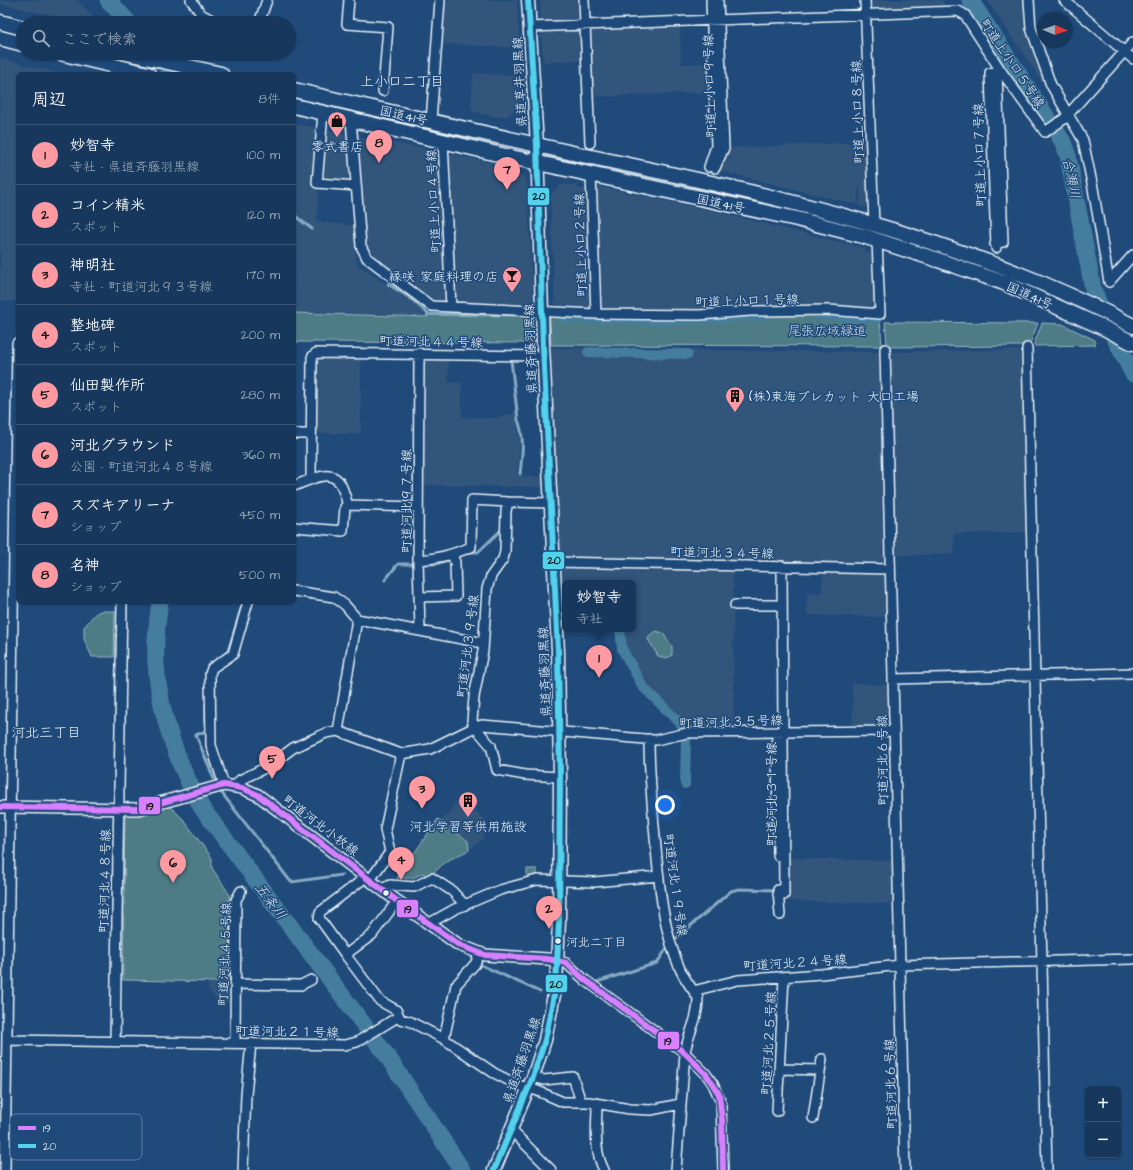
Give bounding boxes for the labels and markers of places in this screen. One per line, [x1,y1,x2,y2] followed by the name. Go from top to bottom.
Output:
[326,110,348,138] shop icon: 零式書店
[366,130,392,163] pin: 8
[311,138,363,156] place label: 零式書店
[494,157,520,190] pin: 7
[501,265,523,293] bar icon: 縁咲 家庭料理の店
[389,268,498,286] place label: 縁咲 家庭料理の店
[724,385,746,413] building icon: (株)東海プレカット 大口工場
[749,388,919,406] place label: (株)東海プレカット 大口工場
[586,645,612,678] pin: 1
[259,746,285,779] pin: 5
[409,776,435,809] pin: 3
[457,790,479,818] building icon: 河北学習等供用施設
[409,818,527,836] place label: 河北学習等供用施設
[388,847,414,880] pin: 4
[160,850,186,883] pin: 6
[381,888,391,898] unlabelled marker
[536,896,562,929] pin: 2
[566,934,626,951] place label: 河北二丁目
[553,936,563,946] marker: 河北二丁目

